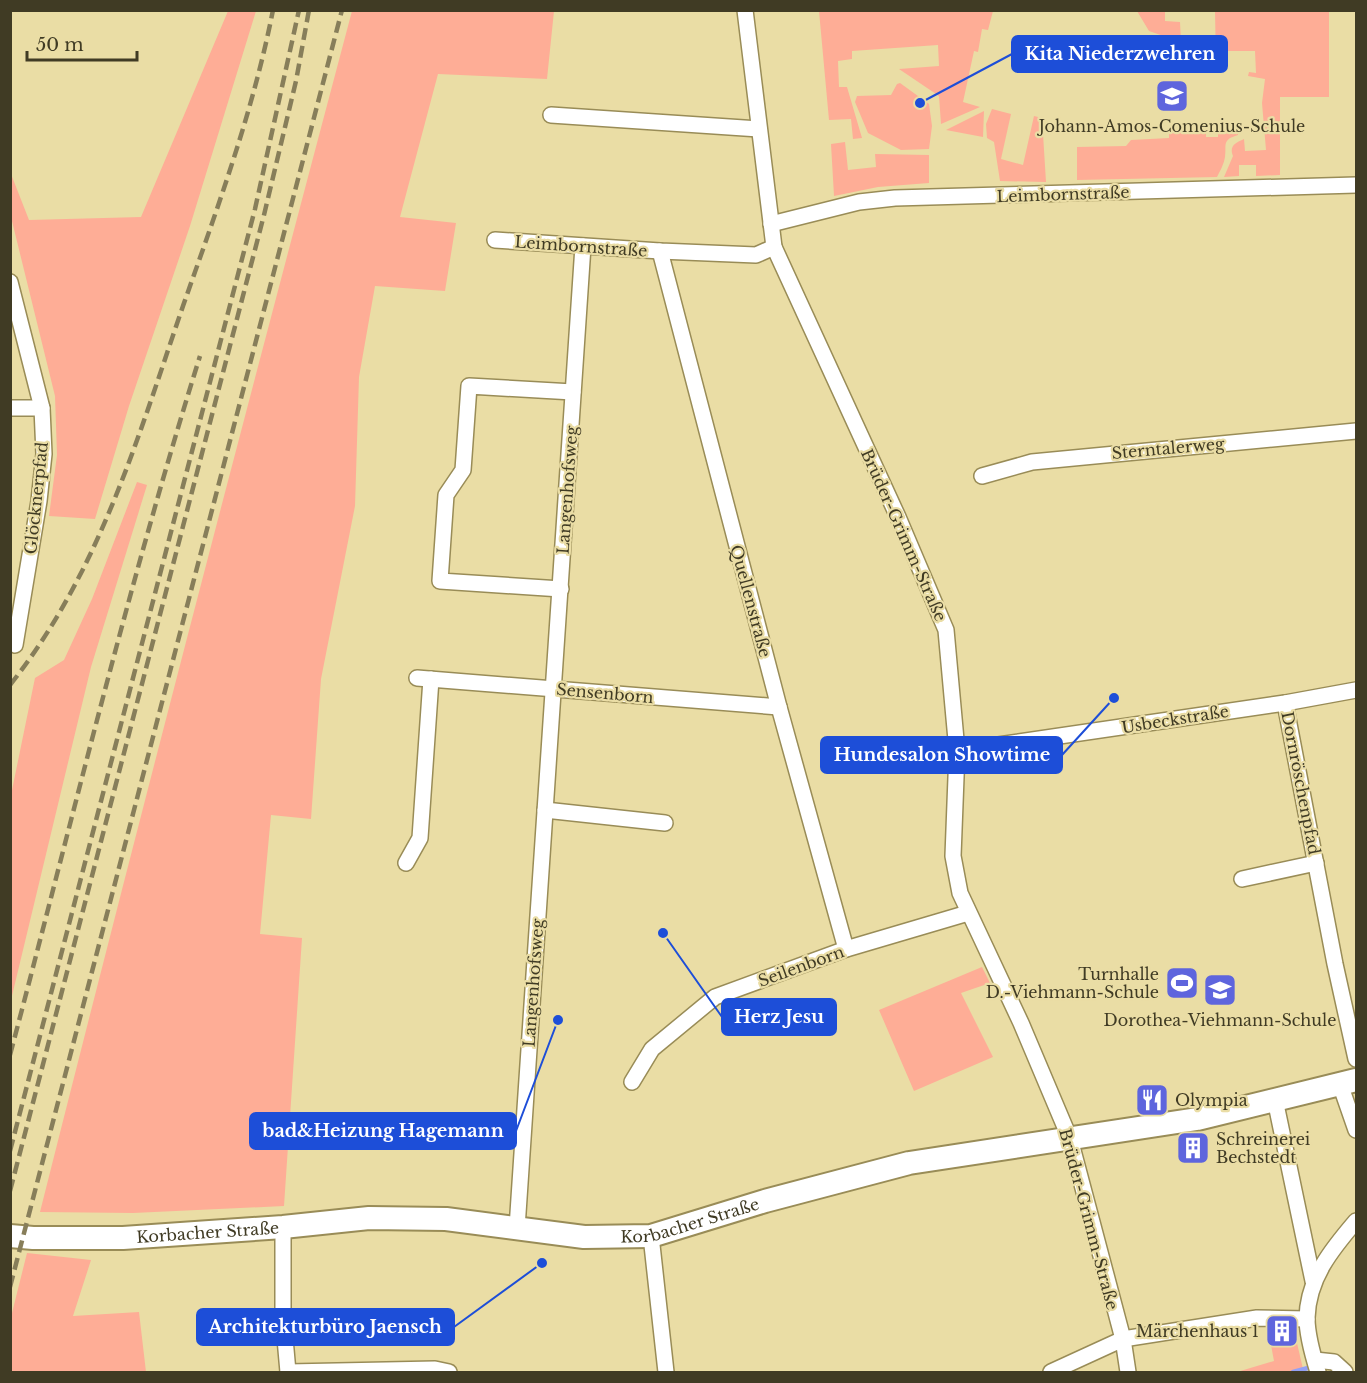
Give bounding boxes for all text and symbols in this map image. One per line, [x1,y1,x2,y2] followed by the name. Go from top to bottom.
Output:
[27,24,136,62] scale bar
[36,34,84,56] text: 50 m
[1012,36,1227,72] callout: Kita Niederzwehren
[1025,43,1215,65] text: Kita Niederzwehren
[1154,78,1190,114] school or university icon: Johann-Amos-Comenius-Schule
[1037,116,1305,136] place label: Johann-Amos-Comenius-Schule
[996,182,1130,206] street label: Leimbornstraße
[514,231,648,261] street label: Leimbornstraße
[553,425,581,555] street label: Langenhofsweg
[1111,433,1226,463] street label: Sterntalerweg
[20,441,52,555] street label: Glöcknerpfad
[857,446,951,624] street label: Brüder-Grimm-Straße
[726,543,776,659] street label: Quellenstraße
[556,679,654,707] street label: Sensenborn
[1120,701,1230,737] street label: Usbeckstraße
[1277,710,1325,856] street label: Dornröschenpfad
[821,737,1062,773] callout: Hundesalon Showtime
[834,744,1050,766] text: Hundesalon Showtime
[519,918,547,1048] street label: Langenhofsweg
[755,941,847,991] street label: Seilenborn
[986,964,1159,1002] place label: Turnhalle D.-Viehmann-Schule
[1164,965,1200,1001] sports icon: Turnhalle D.-Viehmann-Schule
[1202,972,1238,1008] school or university icon: Dorothea-Viehmann-Schule
[722,999,836,1035] callout: Herz Jesu
[734,1006,824,1028] text: Herz Jesu
[1104,1010,1336,1030] place label: Dorothea-Viehmann-Schule
[1134,1082,1170,1118] restaurant icon: Olympia
[1175,1090,1248,1110] place label: Olympia
[250,1113,516,1149] callout: bad&Heizung Hagemann
[261,1120,504,1142] text: bad&Heizung Hagemann
[1055,1126,1123,1312] street label: Brüder-Grimm-Straße
[1216,1129,1311,1167] place label: Schreinerei Bechstedt
[1175,1130,1211,1166] building icon: Schreinerei Bechstedt
[620,1193,761,1246] street label: Korbacher Straße
[136,1217,280,1247] street label: Korbacher Straße
[197,1309,454,1345] callout: Architekturbüro Jaensch
[1264,1313,1300,1349] building icon: Märchenhaus 1
[207,1316,442,1338] text: Architekturbüro Jaensch
[1136,1321,1259,1341] place label: Märchenhaus 1

